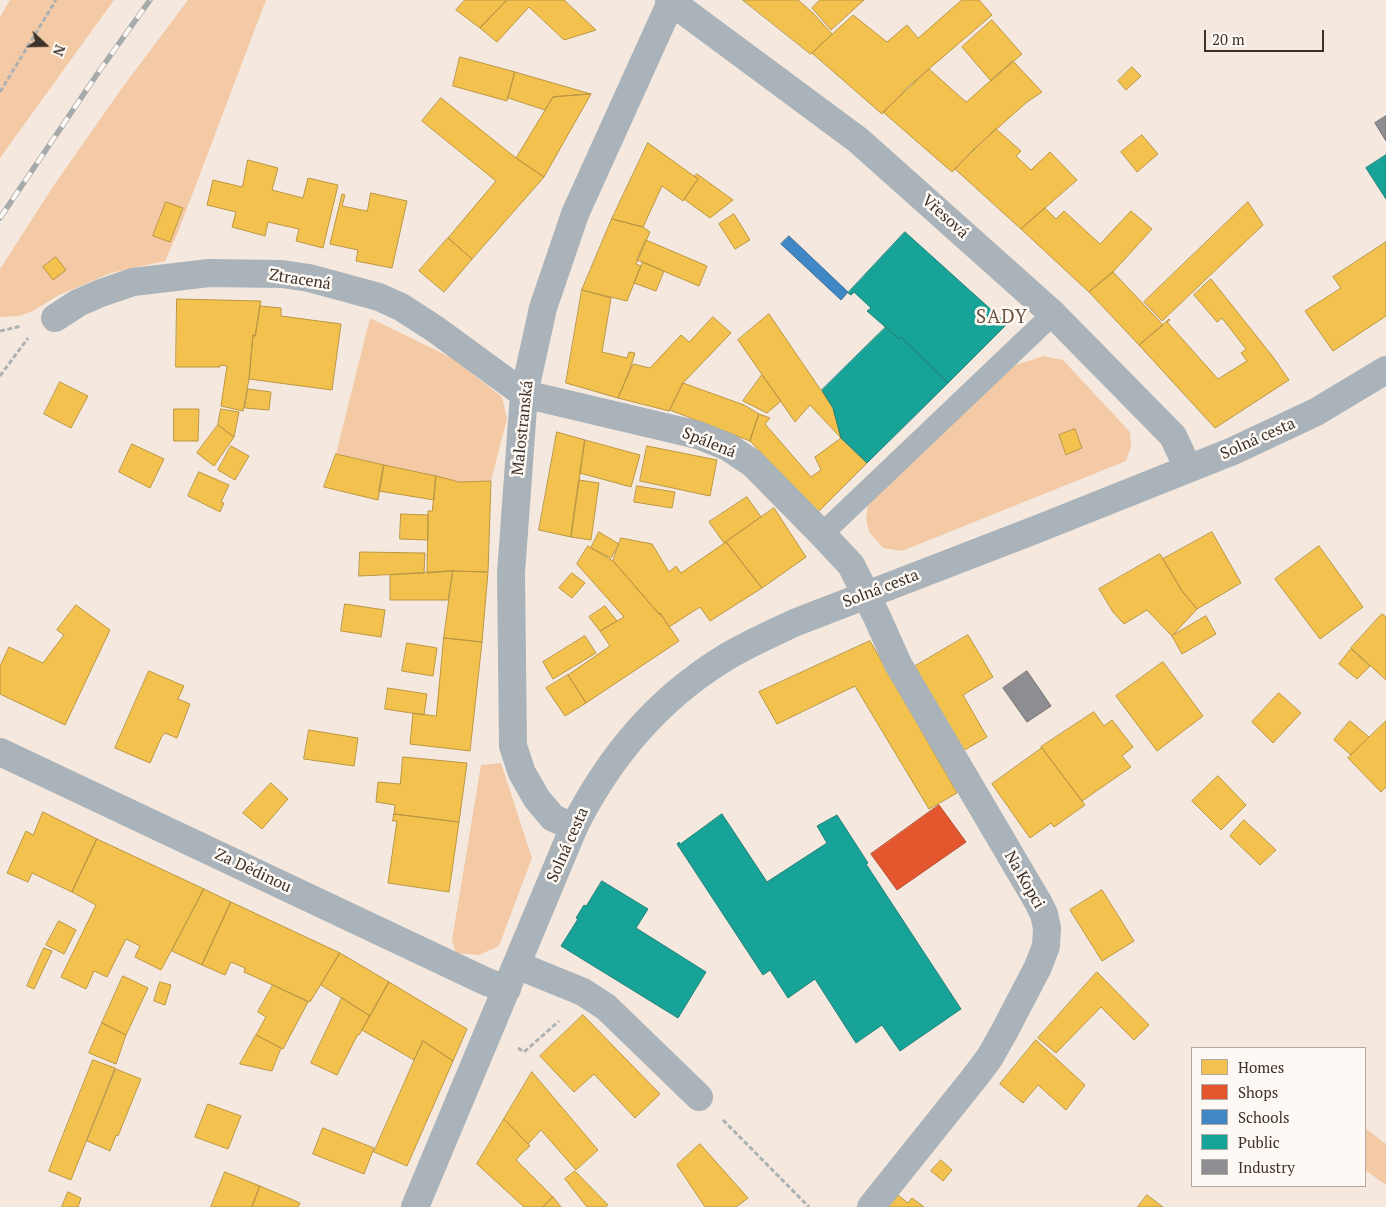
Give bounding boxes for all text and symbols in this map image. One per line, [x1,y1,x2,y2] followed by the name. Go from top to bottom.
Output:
[20,20,70,70] north arrow
[1206,20,1326,52] scale bar
[1212,29,1245,49] text: 20 m
[49,42,70,59] text: N
[918,191,972,243] street label: Vřesová
[268,266,332,294] street label: Ztracená
[975,307,1029,329] district label: SADY
[508,380,538,476] street label: Malostranská
[1218,414,1298,464] street label: Solná cesta
[679,424,739,462] street label: Spálená
[840,566,922,612] street label: Solná cesta
[543,805,593,885] street label: Solná cesta
[212,845,294,897] street label: Za Dědinou
[1000,848,1048,912] street label: Na Kopci
[1191,1047,1366,1187] legend
[1238,1057,1284,1077] text: Homes
[1238,1082,1278,1102] text: Shops
[1238,1107,1289,1127] text: Schools
[1238,1132,1280,1152] text: Public
[1238,1157,1295,1177] text: Industry

